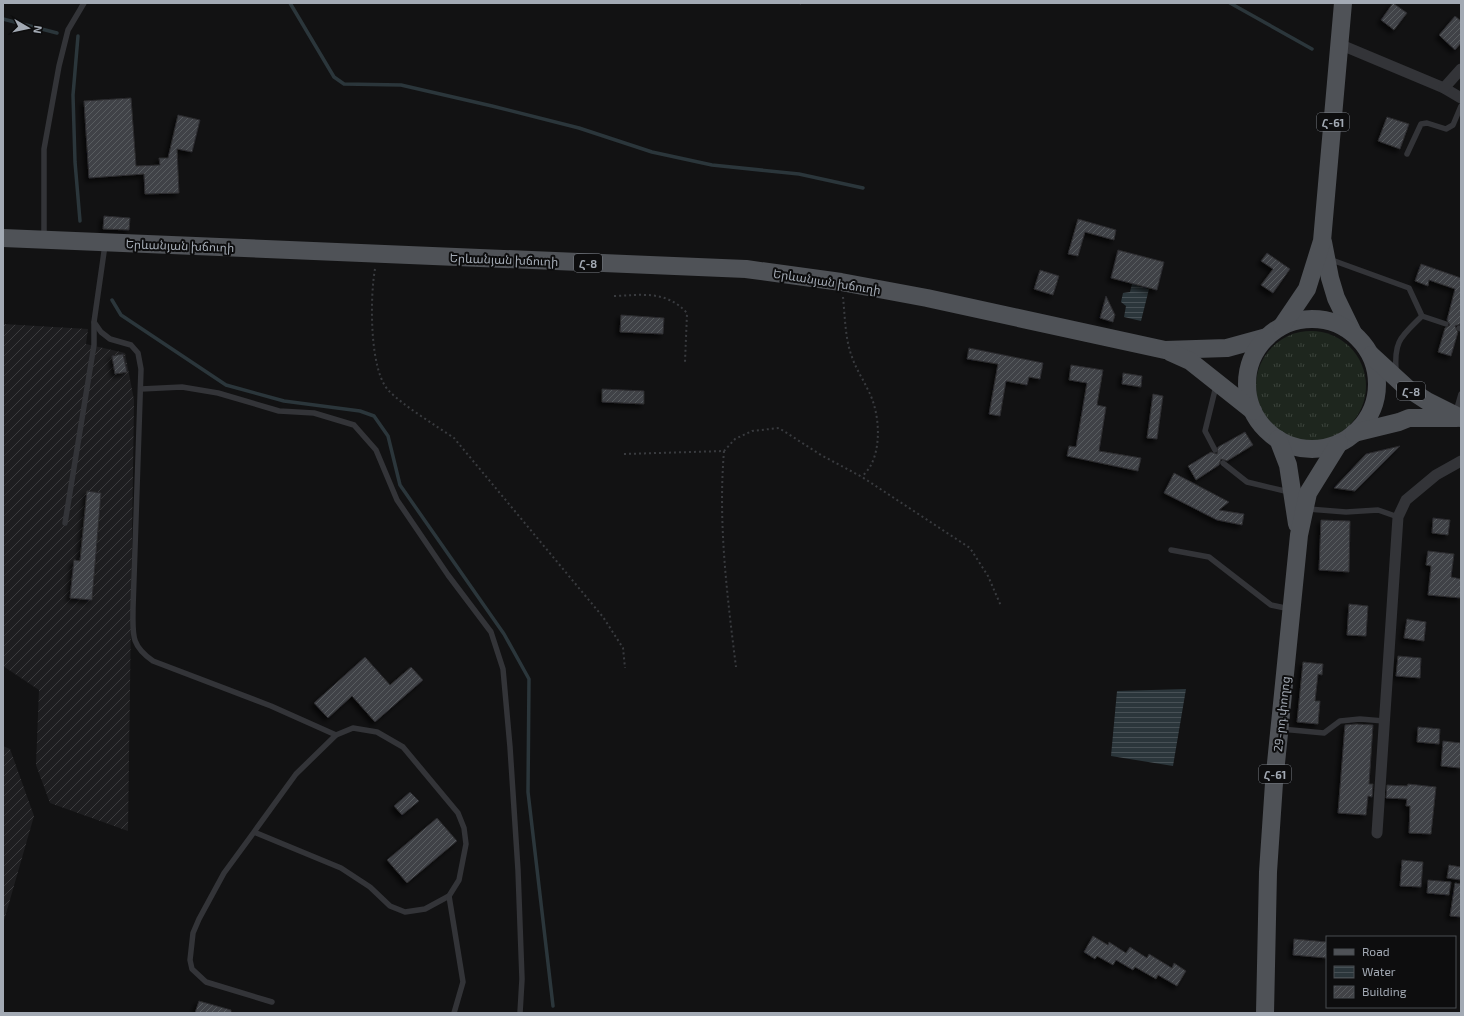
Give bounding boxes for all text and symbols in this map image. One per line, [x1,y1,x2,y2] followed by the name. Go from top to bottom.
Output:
[8,8,48,48] north arrow
[31,25,45,35] text: N
[1317,113,1349,131] road number: Հ-61
[125,236,235,255] street label: Երևանյան խճուղի
[449,250,559,269] street label: Երևանյան խճուղի
[574,254,602,272] road number: Հ-8
[772,266,882,297] street label: Երևանյան խճուղի
[1397,382,1425,400] road number: Հ-8
[1270,675,1293,753] street label: 29-րդ փողոց
[1259,765,1291,783] road number: Հ-61
[1326,936,1456,1008] legend
[1362,944,1390,958] text: Road
[1362,964,1396,978] text: Water
[1362,984,1407,998] text: Building

